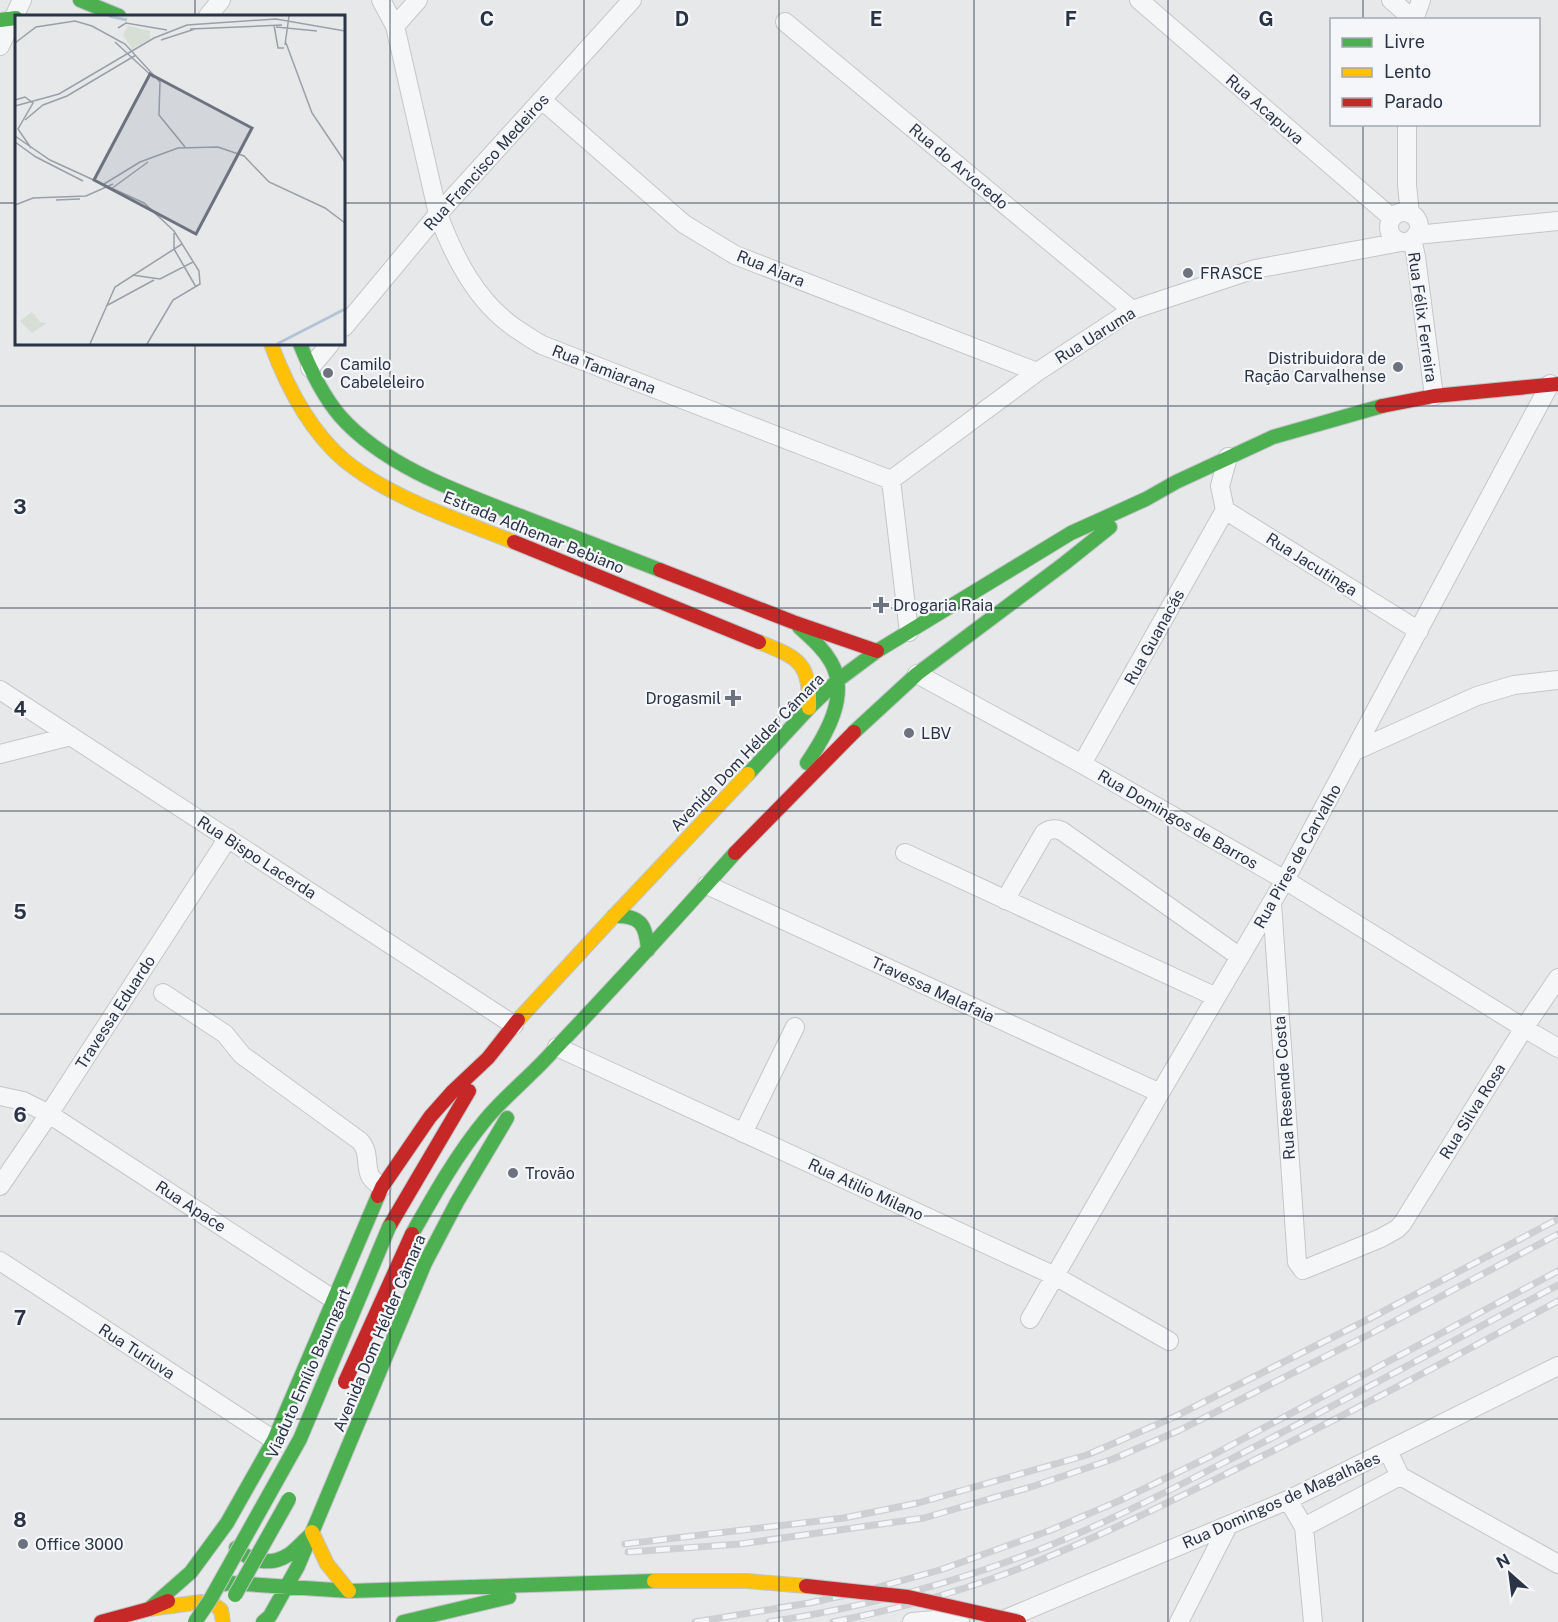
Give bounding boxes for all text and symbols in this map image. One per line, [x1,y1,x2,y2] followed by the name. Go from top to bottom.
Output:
[480,7,494,31] text: C
[675,7,689,31] text: D
[870,7,882,31] text: E
[1065,7,1077,31] text: F
[1258,7,1274,31] text: G
[15,15,345,345] inset map
[1330,18,1540,126] legend
[1384,31,1425,52] text: Livre
[1384,61,1431,82] text: Lento
[1222,70,1307,148] street label: Rua Acapuva
[420,90,553,235] street label: Rua Francisco Medeiros
[1384,91,1443,112] text: Parado
[905,119,1012,213] street label: Rua do Arvoredo
[734,246,808,291] street label: Rua Aiara
[1404,251,1441,383] street label: Rua Félix Ferreira
[1200,264,1263,283] place label: FRASCE
[1181,266,1195,280] marker: FRASCE
[1052,303,1139,368] street label: Rua Uaruma
[549,341,658,398] street label: Rua Tamiarana
[1244,349,1386,386] place label: Distribuidora de Ração Carvalhense
[340,355,425,392] place label: Camilo Cabeleleiro
[1391,360,1405,374] marker: Distribuidora de Ração Carvalhense
[321,366,335,380] marker: Camilo Cabeleleiro
[441,487,627,577] street label: Estrada Adhemar Bebiano
[13,495,27,519] text: 3
[1263,529,1361,600] street label: Rua Jacutinga
[1120,586,1188,688] street label: Rua Guanacás
[893,596,993,615] place label: Drogaria Raia
[874,598,888,612] marker: Drogaria Raia
[667,669,828,835] street label: Avenida Dom Hélder Câmara
[645,689,721,708] place label: Drogasmil
[726,691,740,705] marker: Drogasmil
[13,697,27,721] text: 4
[921,724,952,743] place label: LBV
[902,726,916,740] marker: LBV
[1094,766,1261,873] street label: Rua Domingos de Barros
[1250,781,1345,932] street label: Rua Pires de Carvalho
[194,812,320,903] street label: Rua Bispo Lacerda
[13,900,27,924] text: 5
[72,952,159,1073] street label: Travessa Eduardo
[868,953,997,1026] street label: Travessa Malafaia
[1270,1015,1299,1160] street label: Rua Resende Costa
[1435,1060,1509,1163] street label: Rua Silva Rosa
[13,1103,27,1127] text: 6
[805,1154,927,1225] street label: Rua Atilio Milano
[525,1164,575,1183] place label: Trovão
[506,1166,520,1180] marker: Trovão
[152,1177,229,1236] street label: Rua Apace
[329,1232,430,1435] street label: Avenida Dom Hélder Câmara
[262,1285,355,1461] street label: Viaduto Emílio Baumgart
[14,1306,26,1330] text: 7
[95,1320,178,1383] street label: Rua Turiuva
[1179,1448,1383,1553] street label: Rua Domingos de Magalhães
[13,1508,27,1532] text: 8
[35,1535,124,1554] place label: Office 3000
[16,1537,30,1551] marker: Office 3000
[1480,1544,1540,1604] north arrow
[1493,1550,1513,1573] text: N

